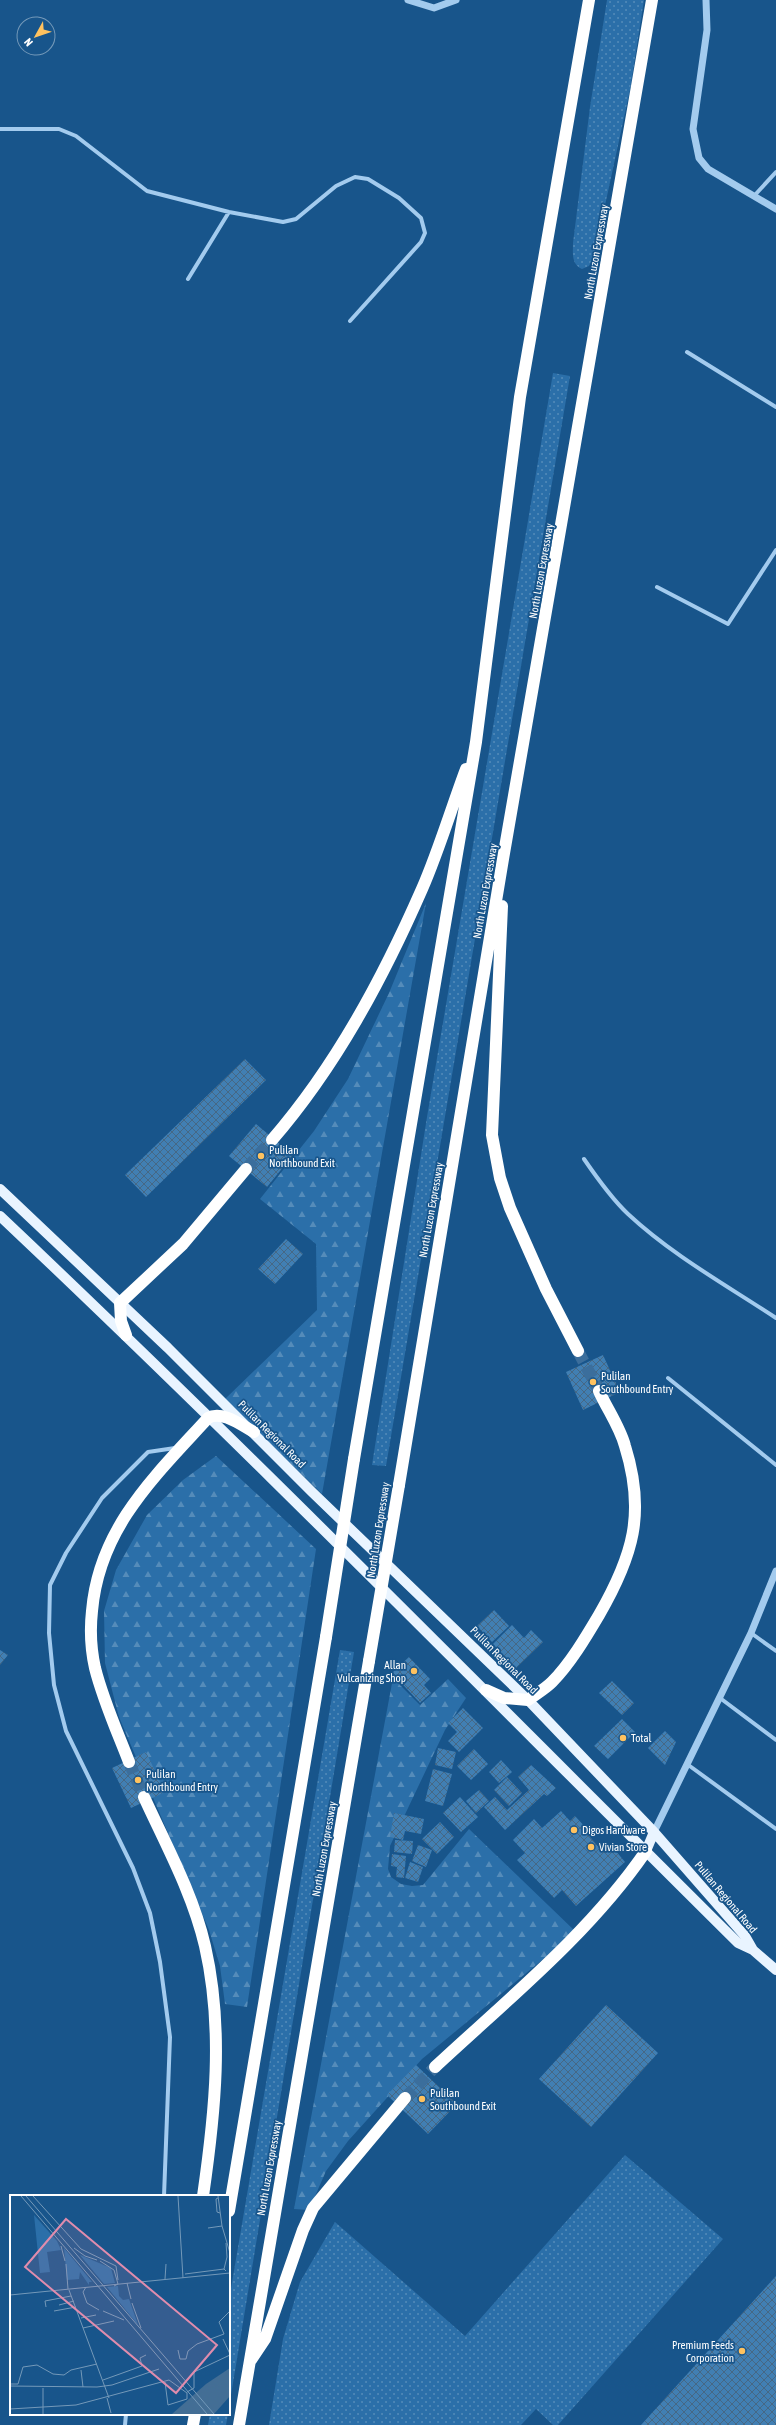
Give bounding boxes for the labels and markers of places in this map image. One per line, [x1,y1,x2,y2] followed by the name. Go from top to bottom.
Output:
[269,1144,335,1169] place label: Pulilan Northbound Exit
[256,1151,266,1161] marker: Pulilan Northbound Exit
[601,1370,674,1395] place label: Pulilan Southbound Entry
[588,1377,598,1387] marker: Pulilan Southbound Entry
[337,1659,406,1684] place label: Allan Vulcanizing Shop
[409,1666,419,1676] marker: Allan Vulcanizing Shop
[631,1732,652,1744] place label: Total
[618,1733,628,1743] marker: Total
[146,1768,218,1793] place label: Pulilan Northbound Entry
[133,1775,143,1785] marker: Pulilan Northbound Entry
[582,1824,646,1836] place label: Digos Hardware
[569,1825,579,1835] marker: Digos Hardware
[599,1841,647,1853] place label: Vivian Store
[586,1842,596,1852] marker: Vivian Store
[430,2087,496,2112] place label: Pulilan Southbound Exit
[417,2094,427,2104] marker: Pulilan Southbound Exit
[672,2339,734,2364] place label: Premium Feeds Corporation
[737,2346,747,2356] marker: Premium Feeds Corporation

